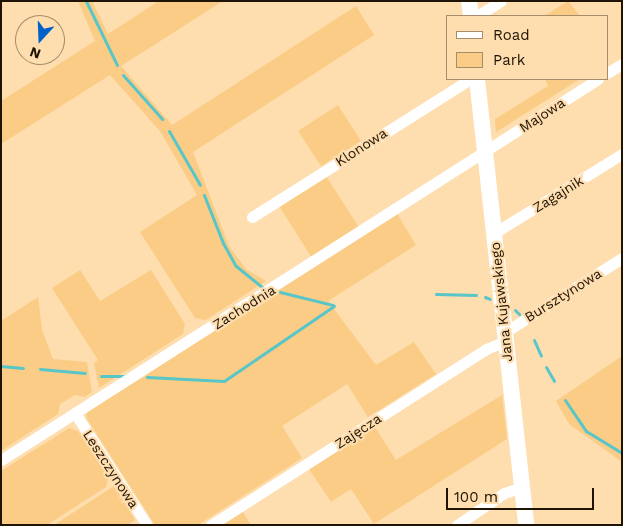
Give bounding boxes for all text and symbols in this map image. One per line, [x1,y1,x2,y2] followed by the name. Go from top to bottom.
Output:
[15,15,65,65] north arrow
[446,15,608,80] legend
[493,26,530,44] text: Road
[28,44,43,62] text: N
[493,51,525,69] text: Park
[516,94,568,136] street label: Majowa
[332,124,390,170] street label: Klonowa
[530,172,586,216] street label: Zagajnik
[486,241,516,363] street label: Jana Kujawskiego
[521,265,605,325] street label: Bursztynowa
[210,281,278,333] street label: Zachodnia
[332,410,384,452] street label: Zajęcza
[79,427,143,511] street label: Leszczynowa
[448,478,596,510] scale bar
[454,488,498,506] text: 100 m

